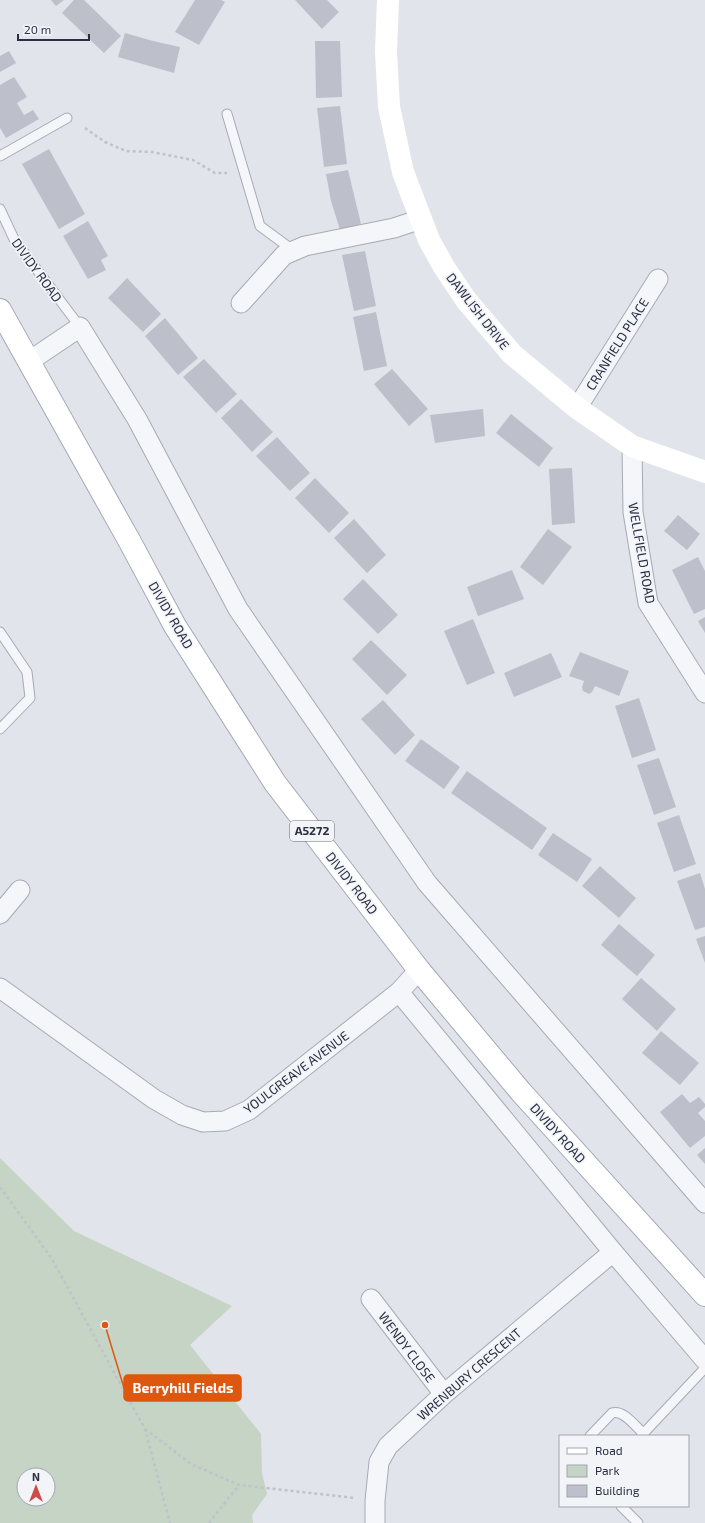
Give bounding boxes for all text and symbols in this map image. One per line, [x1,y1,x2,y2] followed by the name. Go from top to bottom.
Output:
[18,16,89,42] scale bar
[24,22,51,36] text: 20 m
[8,235,66,305] street label: DIVIDY ROAD
[443,269,513,353] street label: DAWLISH DRIVE
[582,295,652,393] street label: CRANFIELD PLACE
[625,501,659,605] street label: WELLFIELD ROAD
[145,578,197,652] street label: DIVIDY ROAD
[290,821,334,841] road number: A5272
[323,848,381,918] street label: DIVIDY ROAD
[240,1027,352,1117] street label: YOULGREAVE AVENUE
[527,1100,589,1166] street label: DIVIDY ROAD
[375,1309,439,1385] street label: WENDY CLOSE
[414,1324,525,1424] street label: WRENBURY CRESCENT
[124,1375,241,1401] callout: Berryhill Fields
[133,1379,233,1396] text: Berryhill Fields
[559,1435,689,1507] legend
[595,1443,623,1457] text: Road
[595,1463,620,1477] text: Park
[16,1467,56,1507] north arrow
[32,1470,40,1483] text: N
[595,1483,640,1497] text: Building

